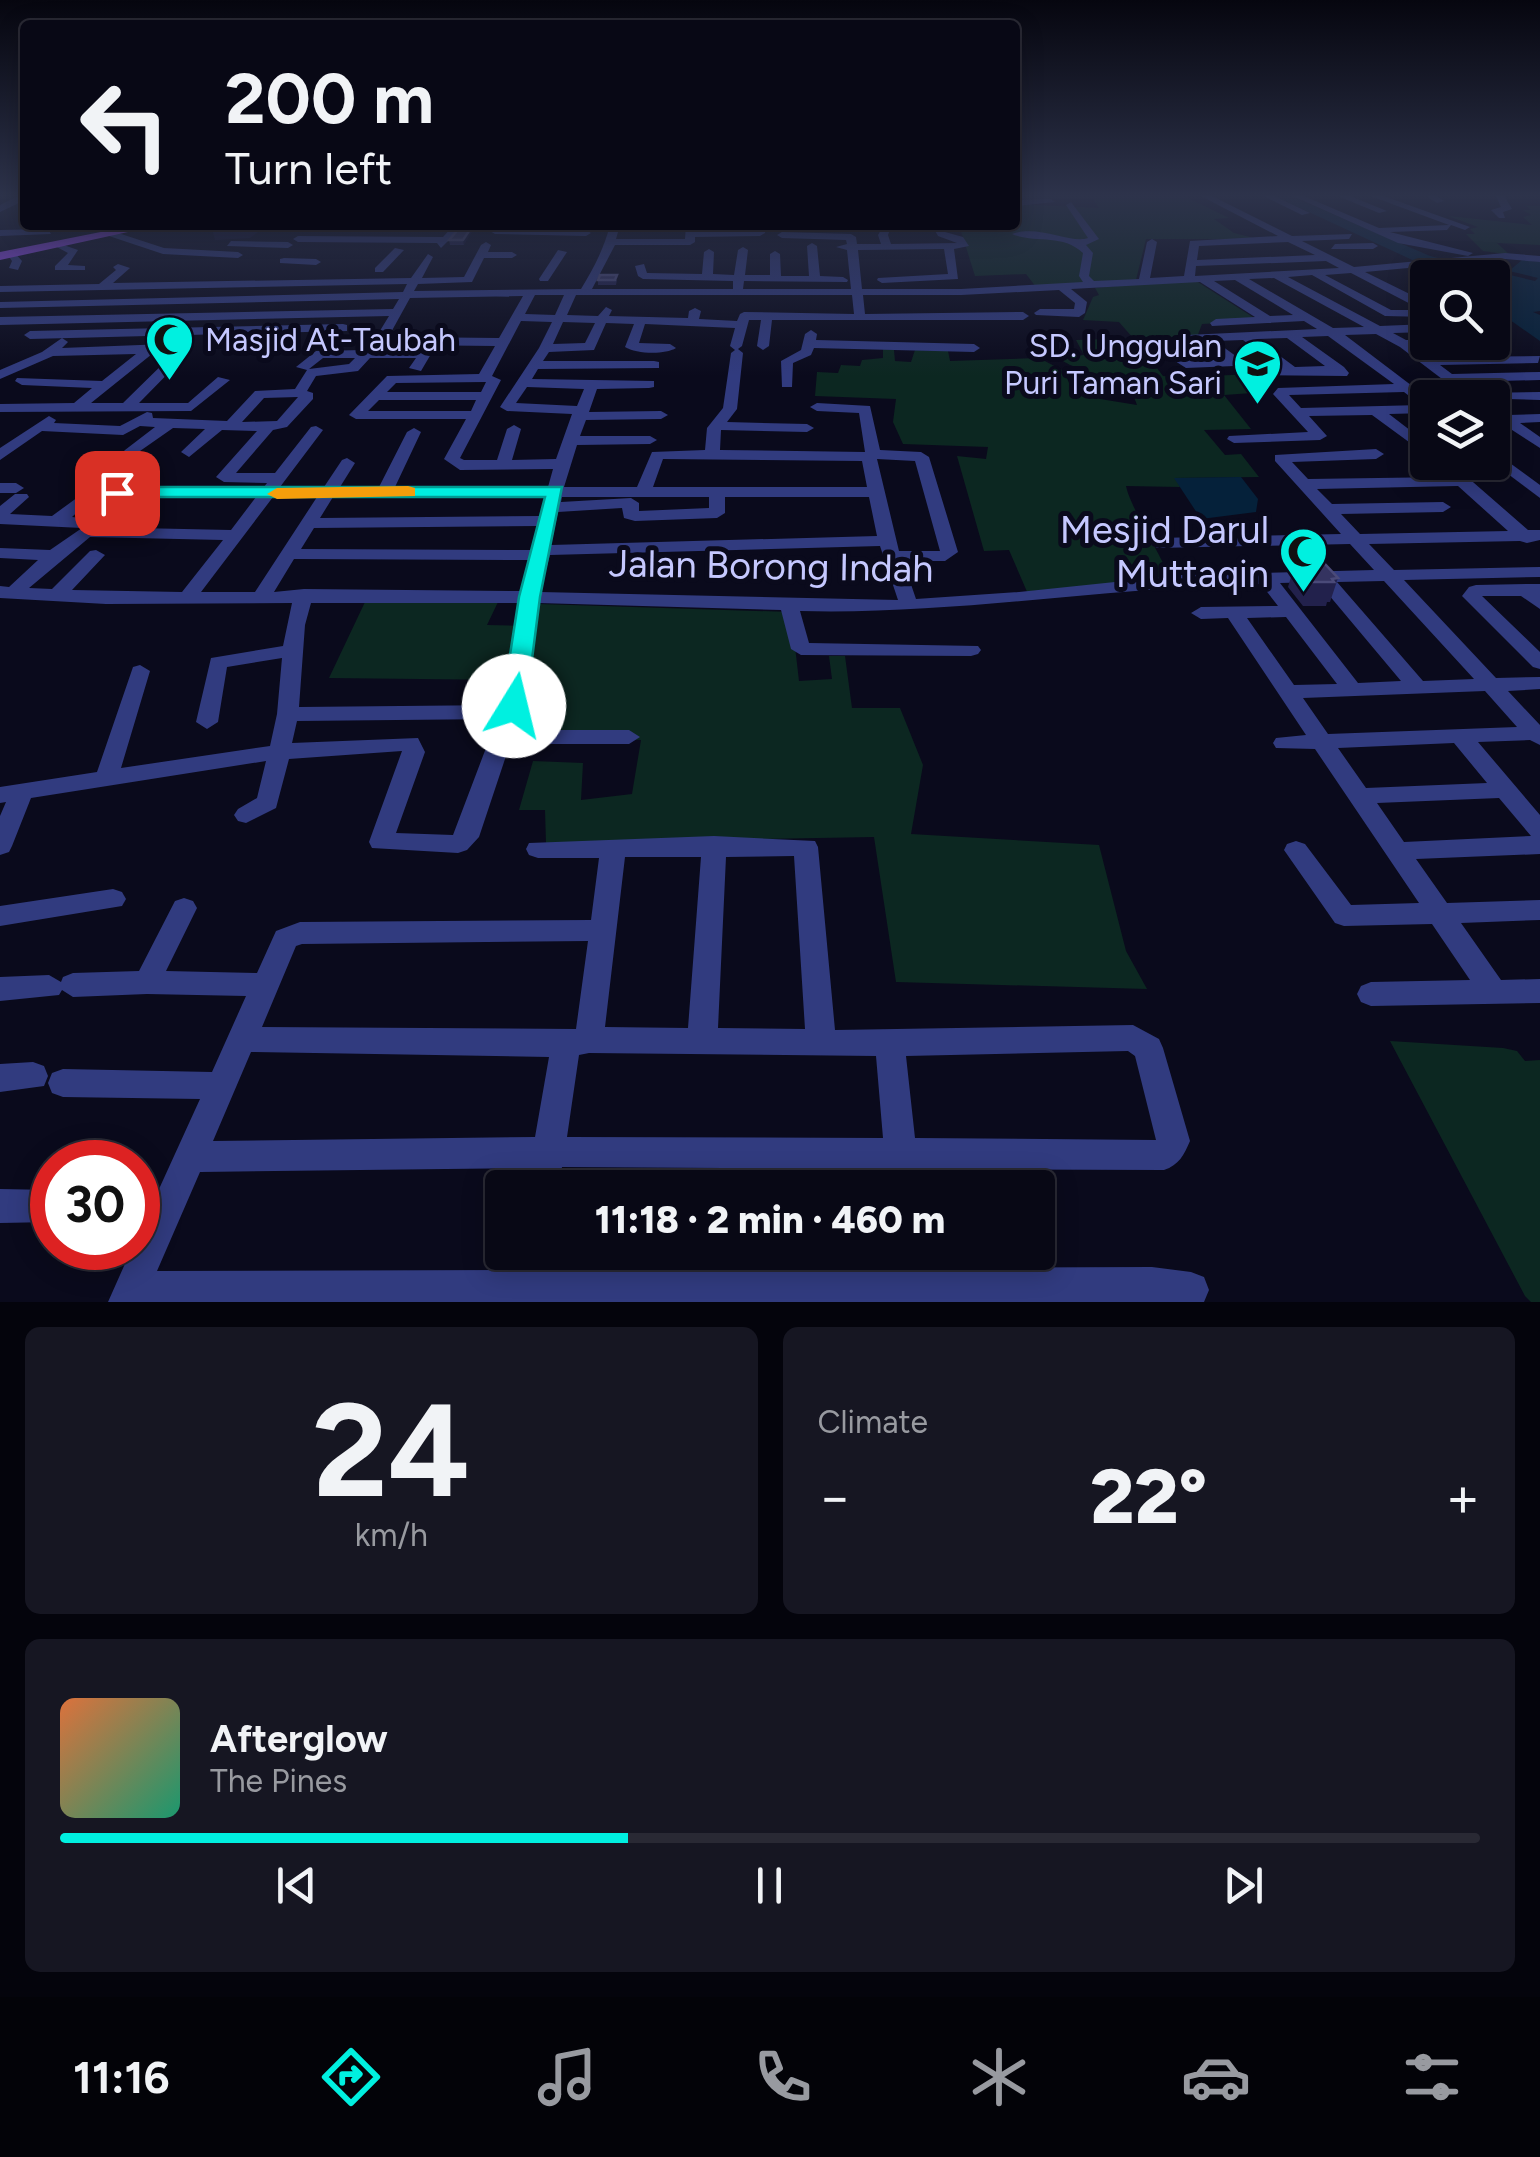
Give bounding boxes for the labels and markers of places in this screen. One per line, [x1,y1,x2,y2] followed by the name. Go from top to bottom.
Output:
[144,314,196,382] mosque icon: Masjid At-Taubah
[205,321,456,359] place label: Masjid At-Taubah
[1004,327,1222,402] place label: SD. Unggulan Puri Taman Sari
[1231,338,1283,406] school or university icon: SD. Unggulan Puri Taman Sari
[75,451,160,536] pin
[1060,507,1269,597] place label: Mesjid Darul Muttaqin
[1278,526,1330,594] mosque icon: Mesjid Darul Muttaqin

